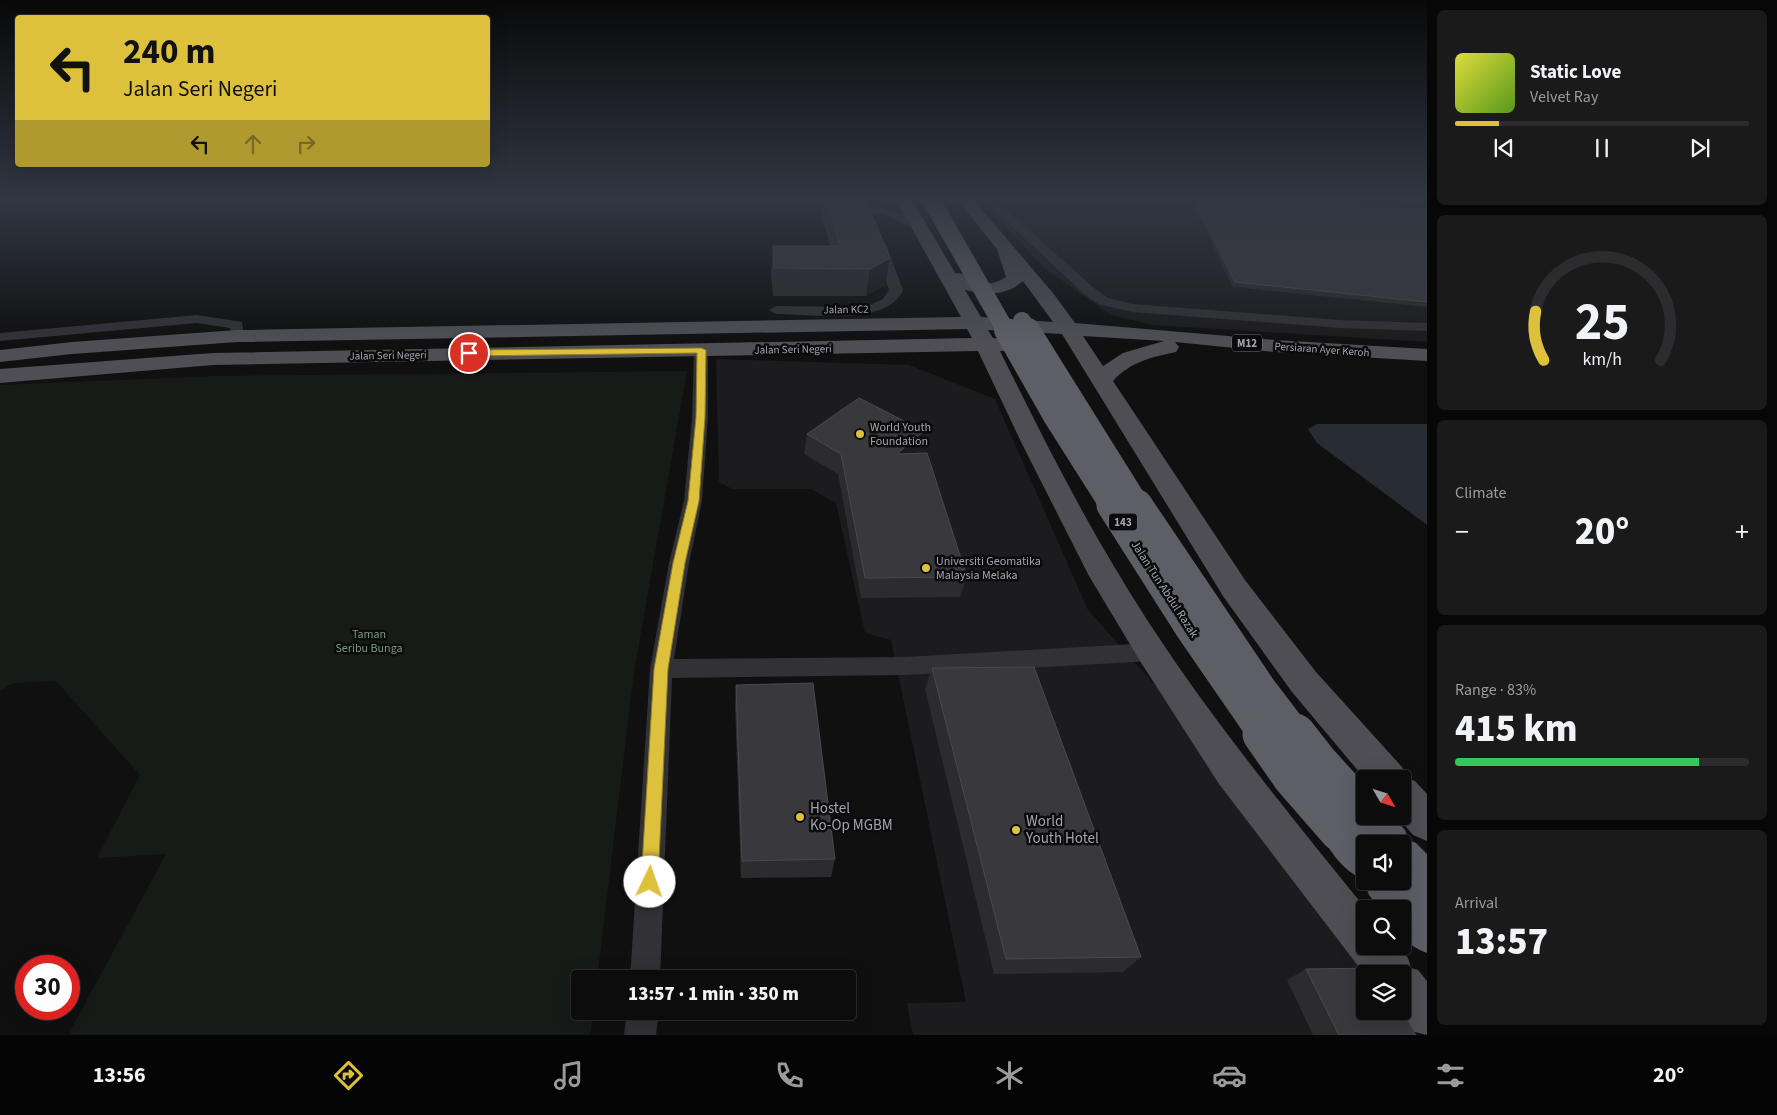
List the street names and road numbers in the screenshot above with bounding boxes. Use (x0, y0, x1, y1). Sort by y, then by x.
street label: Jalan KC2 (823, 302, 869, 317)
road number: M12 (1232, 334, 1262, 352)
street label: Persiaran Ayer Keroh (1274, 339, 1370, 360)
street label: Jalan Seri Negeri (754, 341, 832, 358)
street label: Jalan Seri Negeri (349, 347, 427, 364)
road number: 143 (1109, 514, 1137, 530)
street label: Jalan Tun Abdul Razak (1127, 537, 1202, 641)

